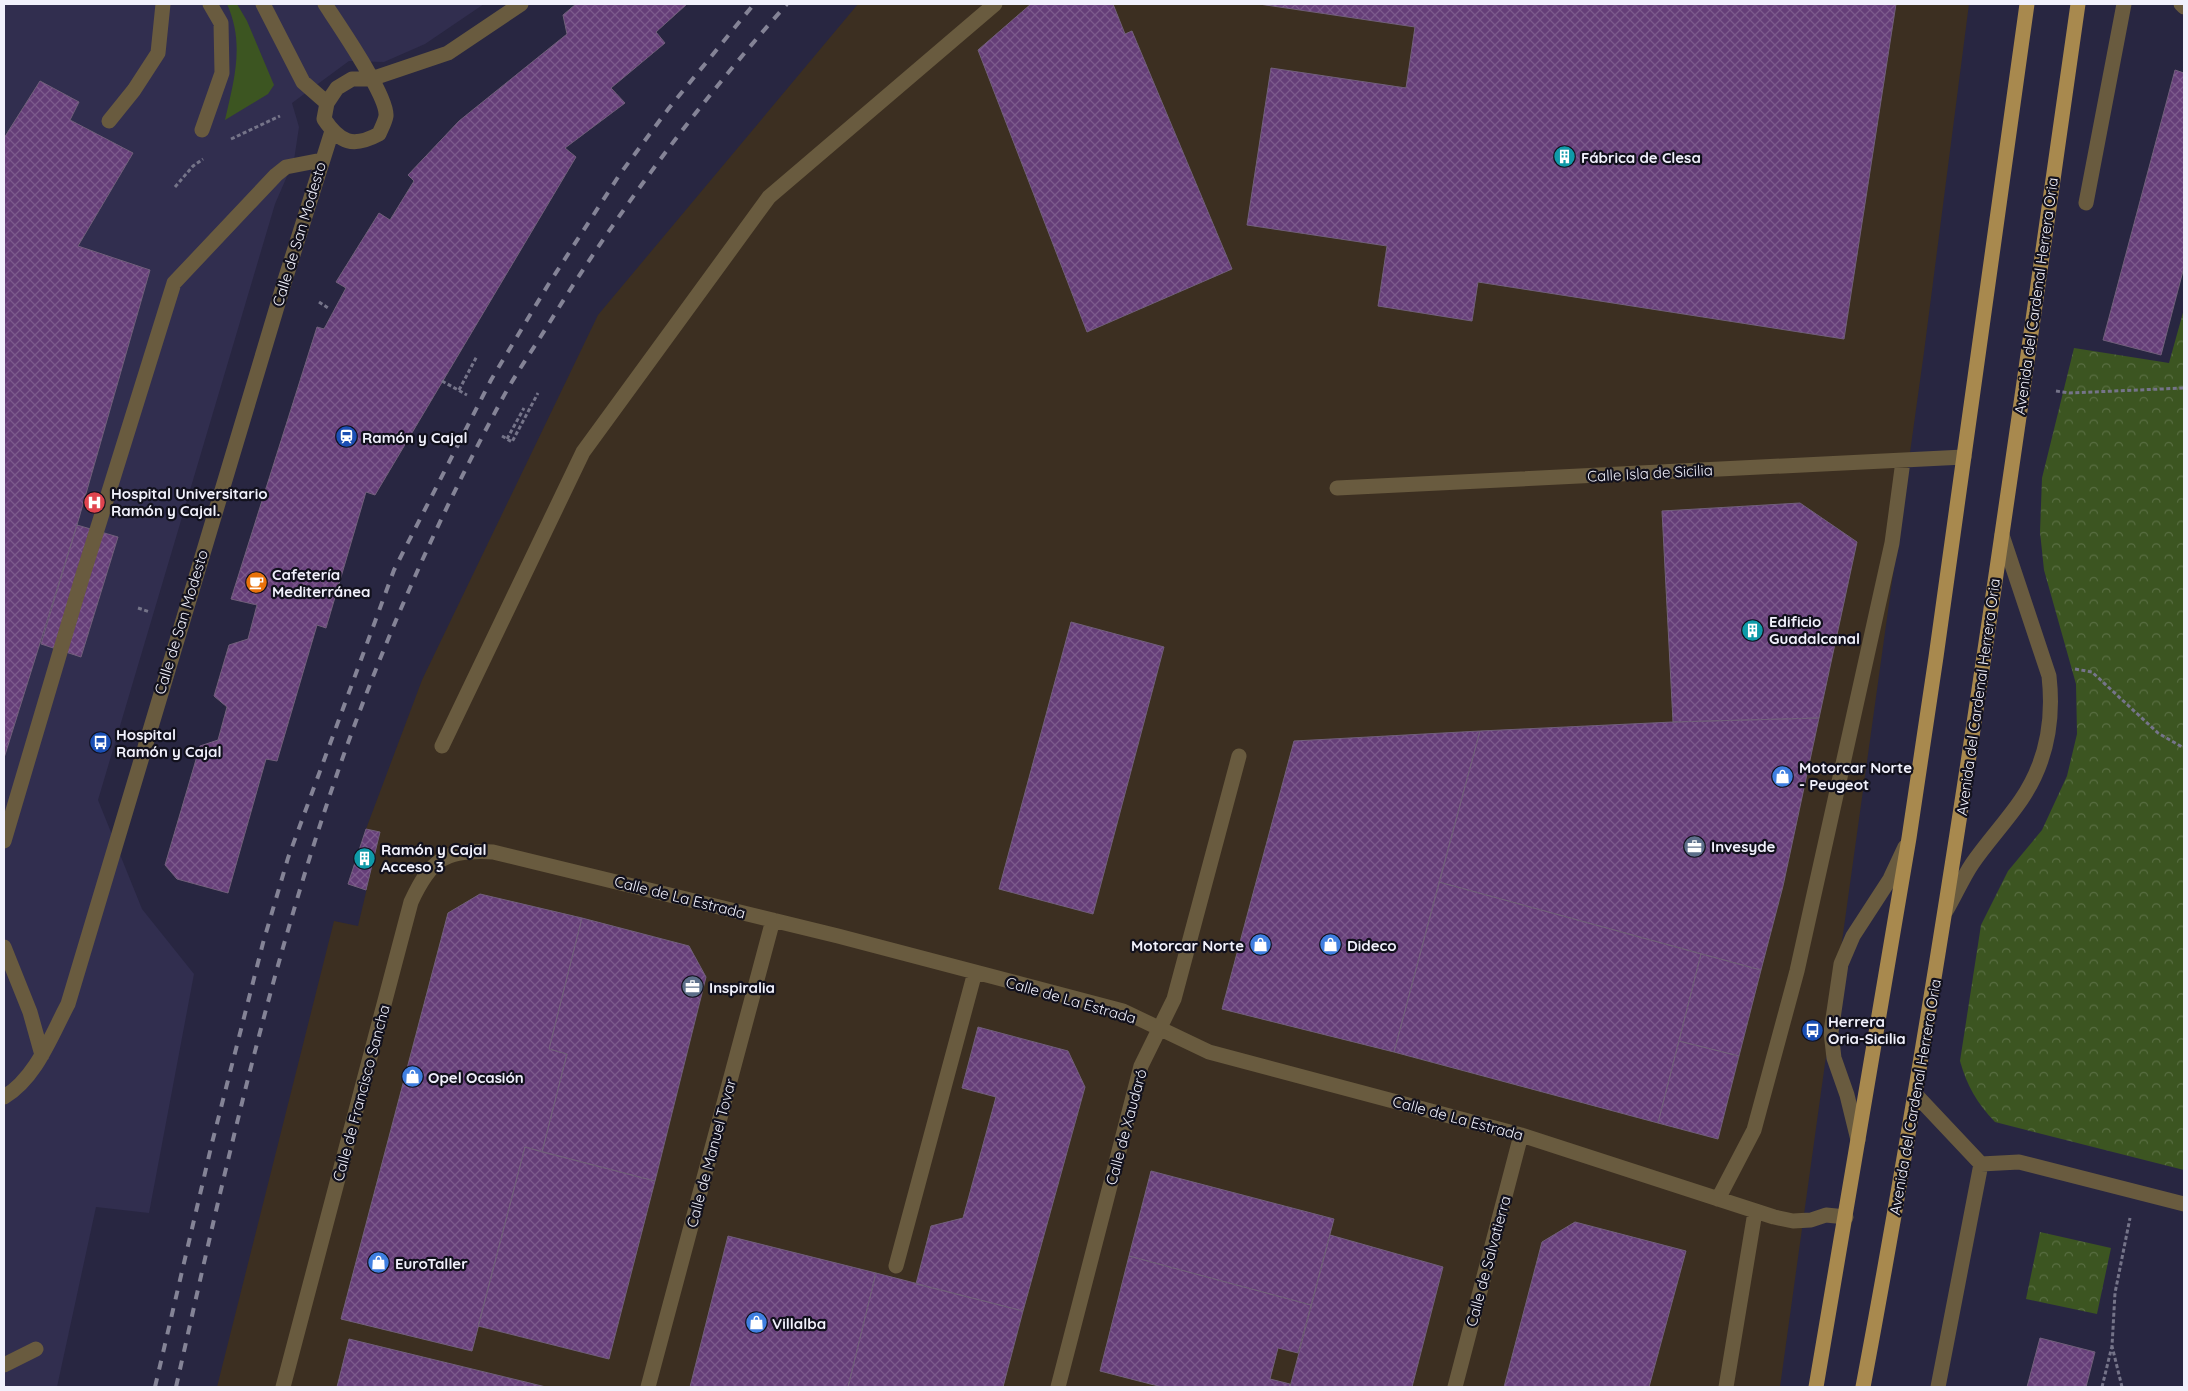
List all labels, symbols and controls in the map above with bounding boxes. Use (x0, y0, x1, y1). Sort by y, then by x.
building icon: Fábrica de Clesa (1553, 145, 1577, 169)
place label: Fábrica de Clesa (1581, 148, 1701, 167)
street label: Calle de San Modesto (268, 159, 330, 309)
street label: Avenida del Cardenal Herrera Oria (2010, 176, 2062, 416)
station icon: Ramón y Cajal (334, 425, 358, 449)
place label: Ramón y Cajal (362, 428, 468, 447)
street label: Calle Isla de Sicilia (1587, 460, 1713, 486)
place label: Hospital Universitario Ramón y Cajal. (111, 484, 268, 520)
hospital icon: Hospital Universitario Ramón y Cajal. (83, 490, 107, 514)
street label: Calle de San Modesto (150, 547, 212, 697)
place label: Cafetería Mediterránea (272, 565, 371, 601)
cafe icon: Cafetería Mediterránea (244, 571, 268, 595)
street label: Avenida del Cardenal Herrera Oria (1952, 577, 2004, 817)
place label: Edificio Guadalcanal (1769, 612, 1860, 648)
building icon: Edificio Guadalcanal (1741, 618, 1765, 642)
place label: Hospital Ramón y Cajal (116, 725, 222, 761)
bus stop icon: Hospital Ramón y Cajal (88, 731, 112, 755)
place label: Motorcar Norte - Peugeot (1799, 758, 1912, 794)
shop icon: Motorcar Norte - Peugeot (1771, 764, 1795, 788)
office icon: Invesyde (1683, 834, 1707, 858)
place label: Invesyde (1711, 837, 1776, 856)
place label: Ramón y Cajal Acceso 3 (381, 840, 487, 876)
building icon: Ramón y Cajal Acceso 3 (353, 846, 377, 870)
street label: Calle de La Estrada (612, 872, 748, 922)
shop icon: Motorcar Norte (1248, 933, 1272, 957)
shop icon: Dideco (1319, 933, 1343, 957)
place label: Motorcar Norte (1131, 936, 1244, 955)
place label: Dideco (1347, 936, 1397, 955)
street label: Calle de La Estrada (1004, 972, 1138, 1028)
office icon: Inspiralia (681, 975, 705, 999)
street label: Avenida del Cardenal Herrera Oria (1885, 977, 1945, 1217)
place label: Inspiralia (709, 978, 775, 997)
street label: Calle de Francisco Sancha (328, 1003, 394, 1183)
place label: Herrera Oria-Sicilia (1828, 1012, 1906, 1048)
bus stop icon: Herrera Oria-Sicilia (1800, 1018, 1824, 1042)
shop icon: Opel Ocasión (400, 1065, 424, 1089)
street label: Calle de Xaudaró (1101, 1067, 1151, 1187)
place label: Opel Ocasión (428, 1068, 524, 1087)
street label: Calle de Manuel Tovar (682, 1076, 740, 1230)
street label: Calle de La Estrada (1391, 1091, 1525, 1145)
street label: Calle de Salvatierra (1461, 1193, 1515, 1329)
shop icon: EuroTaller (367, 1251, 391, 1275)
place label: EuroTaller (395, 1254, 468, 1273)
shop icon: Villalba (744, 1311, 768, 1335)
place label: Villalba (772, 1314, 826, 1333)

